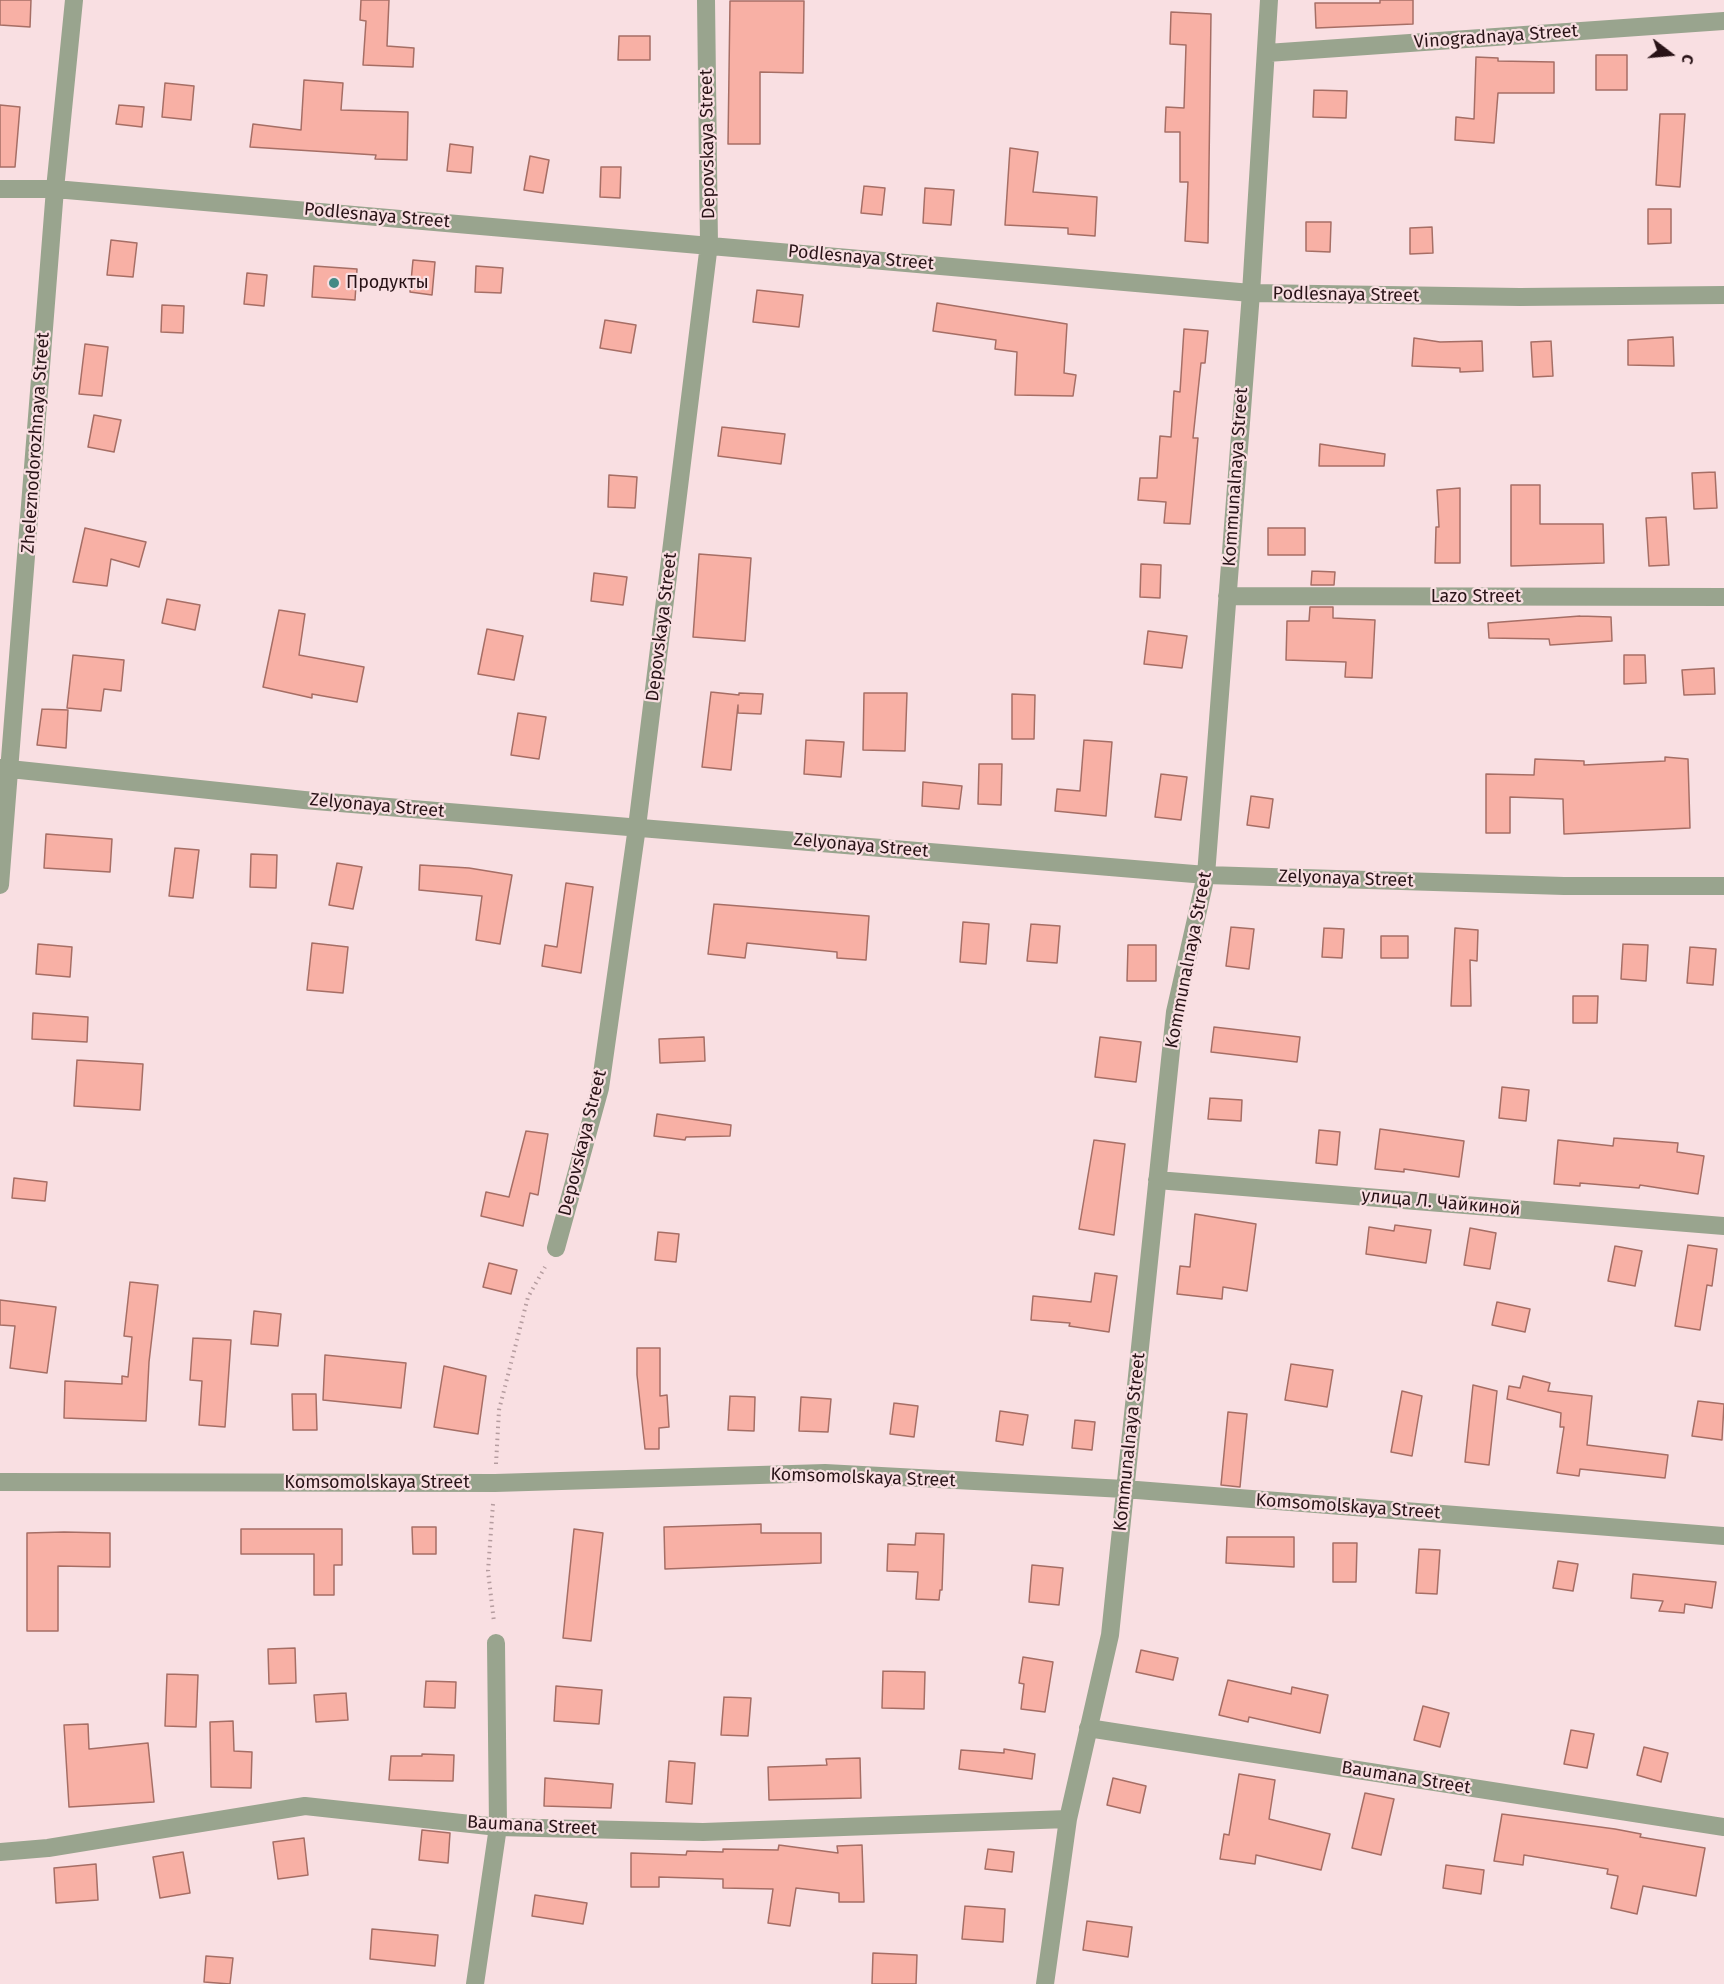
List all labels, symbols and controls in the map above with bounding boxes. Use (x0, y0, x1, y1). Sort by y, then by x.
street label: Vinogradnaya Street (1413, 20, 1579, 54)
north arrow (1640, 24, 1700, 84)
text: С (1677, 52, 1698, 66)
street label: Depovskaya Street (696, 69, 720, 219)
street label: Podlesnaya Street (303, 199, 451, 233)
street label: Podlesnaya Street (787, 241, 935, 275)
place label: Продукты (346, 272, 429, 294)
marker: Продукты (327, 276, 341, 290)
street label: Podlesnaya Street (1273, 283, 1419, 307)
street label: Zheleznodorozhnaya Street (17, 331, 55, 555)
street label: Kommunalnaya Street (1219, 387, 1253, 567)
street label: Depovskaya Street (642, 551, 682, 703)
street label: Lazo Street (1431, 586, 1521, 608)
street label: Zelyonaya Street (309, 789, 445, 823)
street label: Zelyonaya Street (793, 829, 929, 863)
street label: Zelyonaya Street (1278, 866, 1414, 892)
street label: Kommunalnaya Street (1161, 870, 1217, 1050)
street label: Depovskaya Street (554, 1068, 612, 1218)
street label: улица Л. Чайкиной (1361, 1185, 1521, 1221)
street label: Kommunalnaya Street (1110, 1352, 1150, 1532)
street label: Komsomolskaya Street (770, 1464, 956, 1492)
street label: Komsomolskaya Street (284, 1472, 470, 1494)
street label: Komsomolskaya Street (1255, 1490, 1441, 1524)
street label: Baumana Street (1340, 1757, 1472, 1799)
street label: Baumana Street (466, 1812, 598, 1840)

